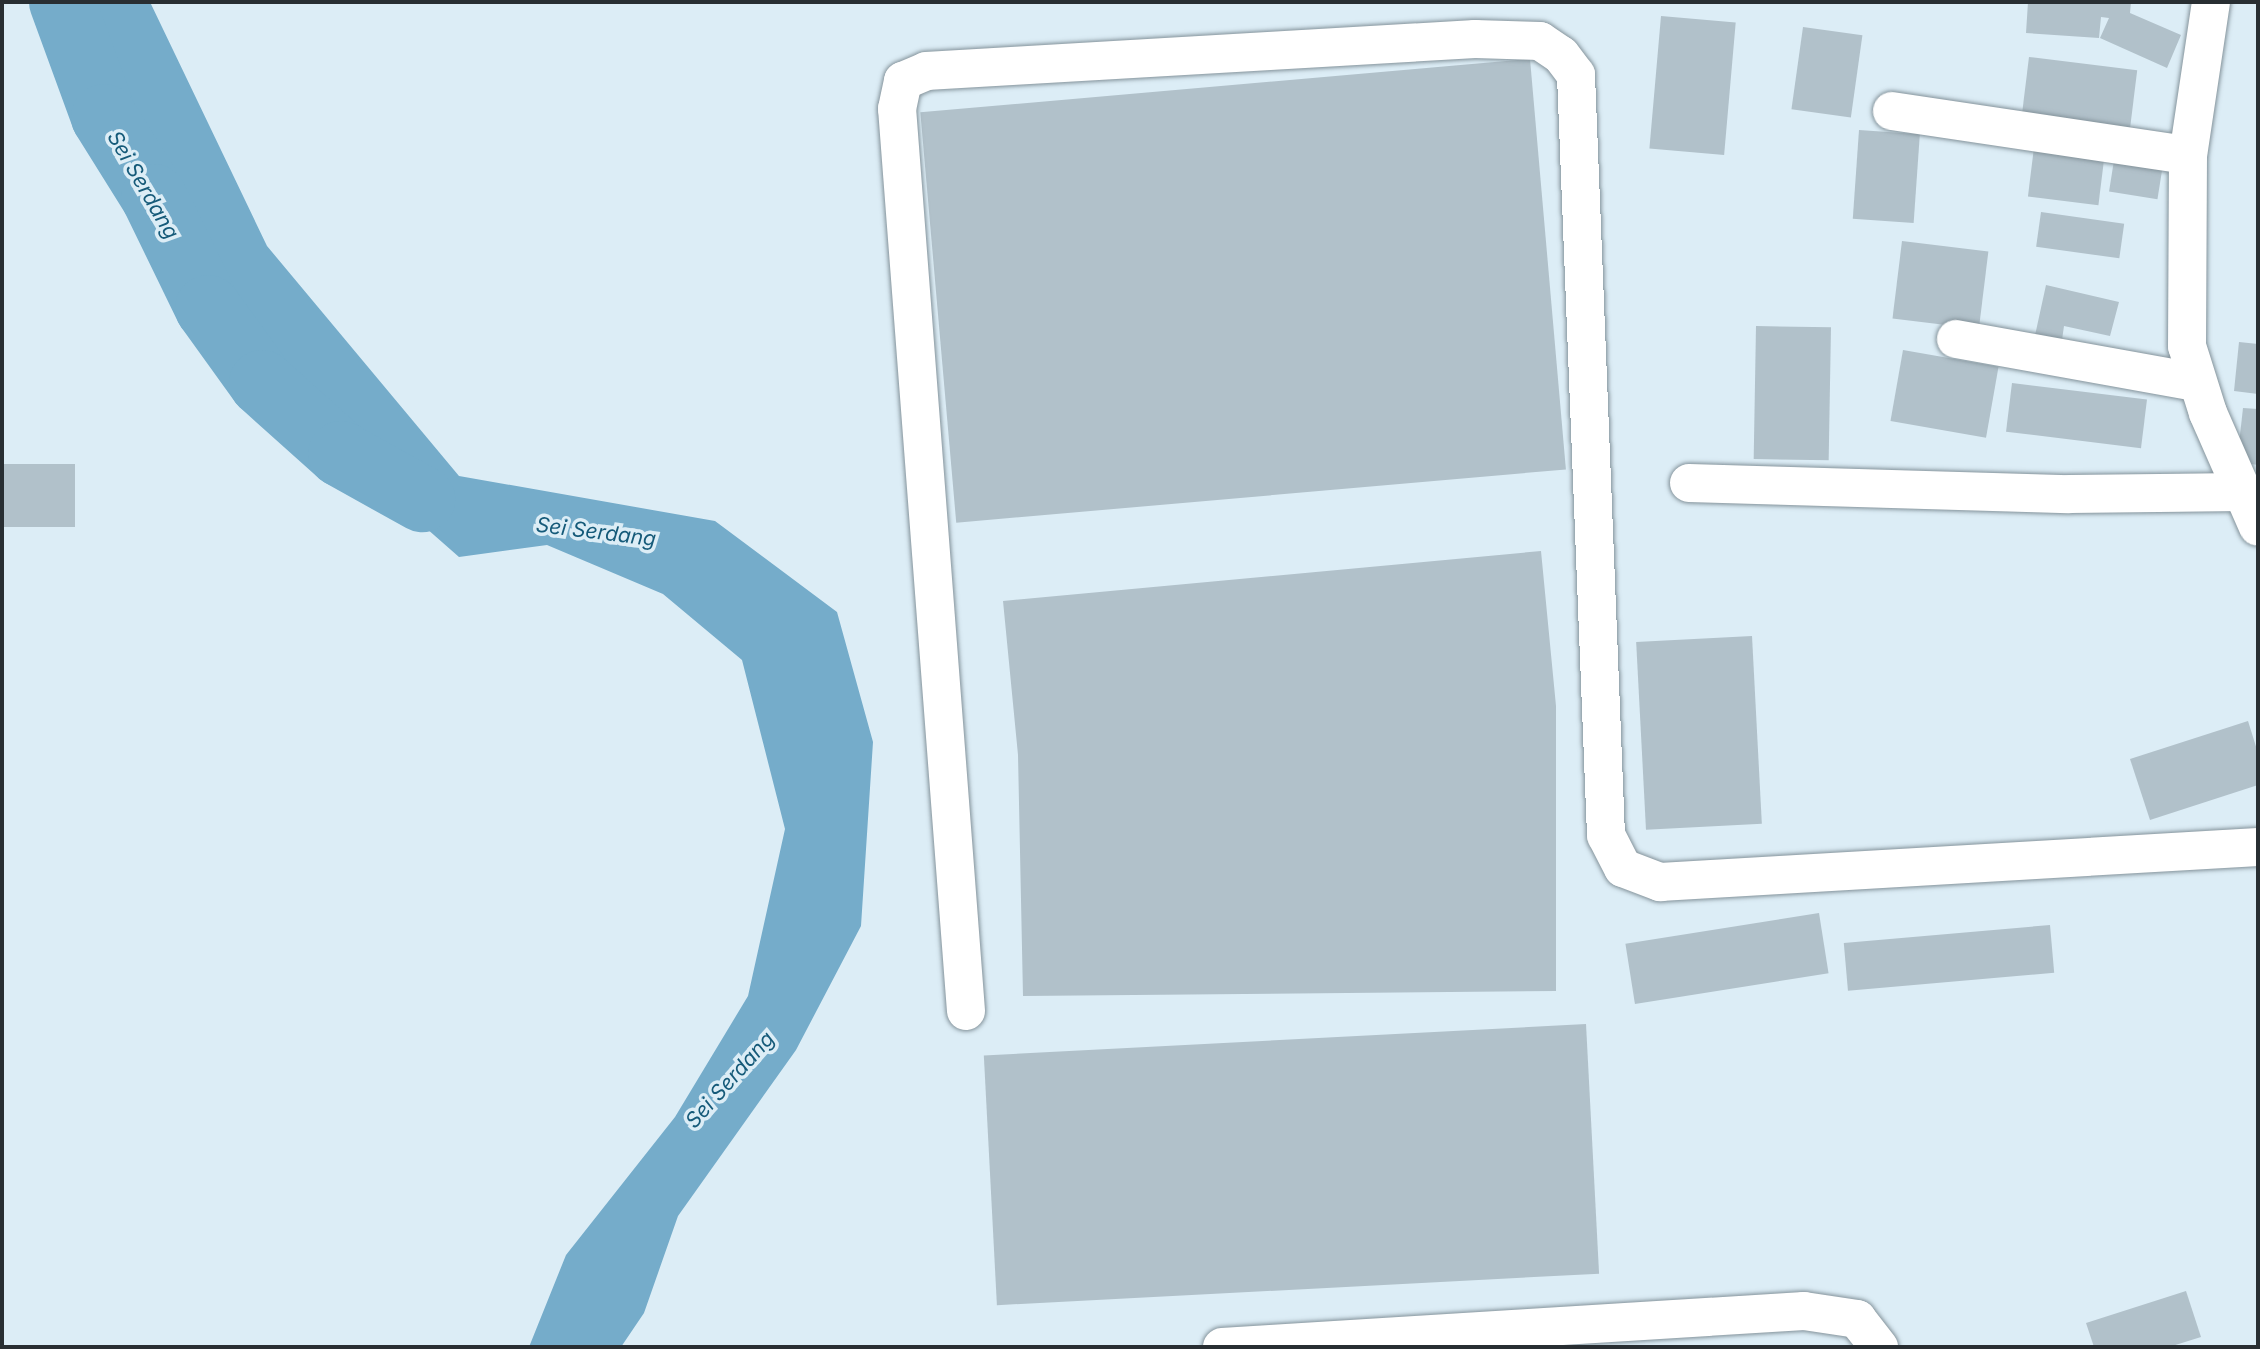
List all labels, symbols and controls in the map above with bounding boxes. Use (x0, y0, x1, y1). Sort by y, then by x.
water label: Sei Serdang (102, 126, 184, 244)
water label: Sei Serdang (535, 512, 657, 552)
water label: Sei Serdang (680, 1027, 780, 1133)

